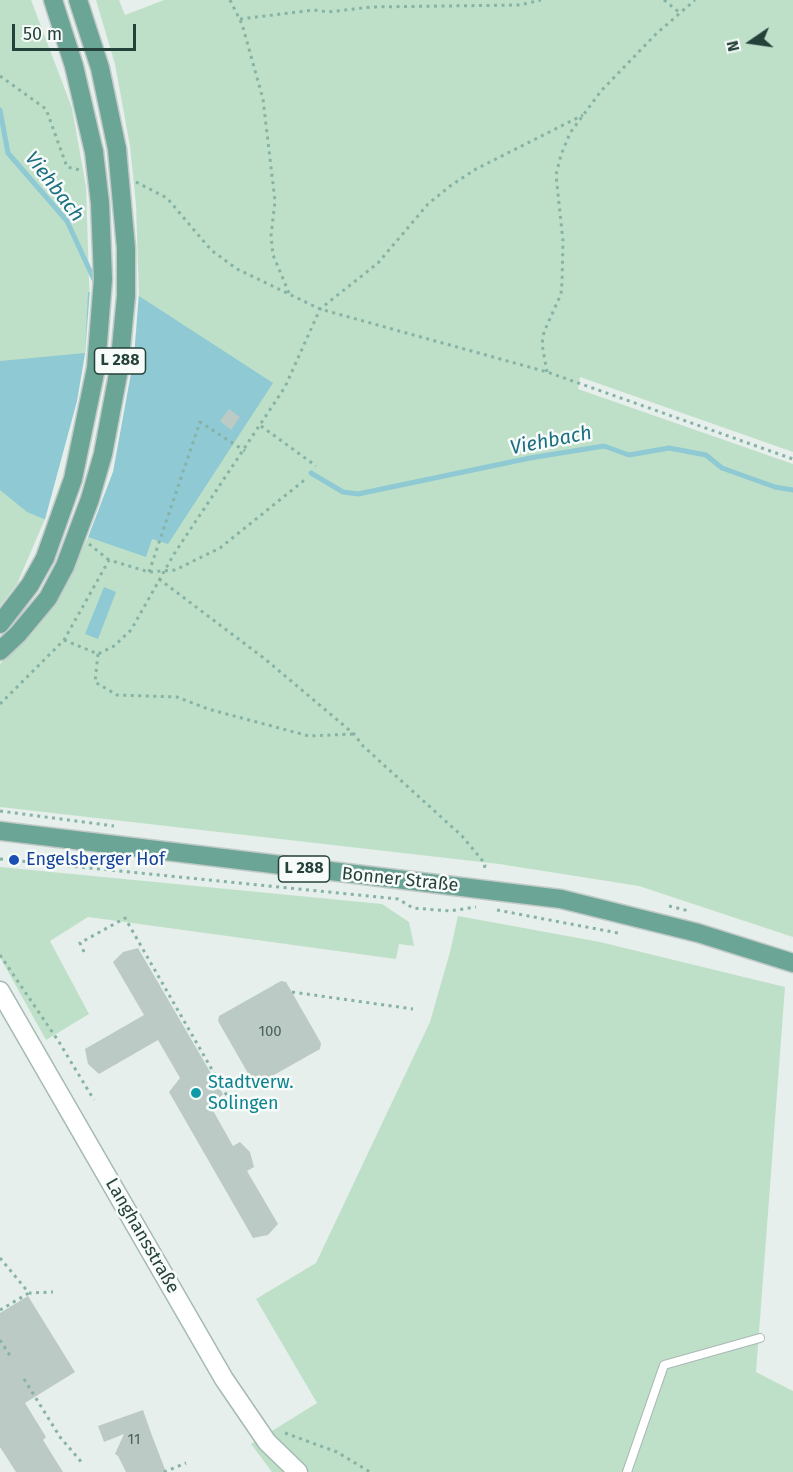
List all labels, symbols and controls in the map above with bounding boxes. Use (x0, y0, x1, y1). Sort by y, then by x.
scale bar (15, 12, 140, 50)
north arrow (721, 12, 781, 72)
text: 50 m (23, 23, 62, 45)
text: N (723, 39, 743, 53)
water label: Viehbach (19, 147, 89, 227)
road number: L 288 (94, 348, 146, 374)
water label: Viehbach (508, 421, 594, 461)
place label: Engelsberger Hof (26, 849, 165, 871)
marker: Engelsberger Hof (7, 853, 21, 867)
road number: L 288 (278, 856, 330, 882)
street label: Bonner Straße (341, 863, 459, 897)
house number: 100 (258, 1023, 282, 1041)
place label: Stadtverw. Solingen (208, 1072, 294, 1114)
marker: Stadtverw. Solingen (189, 1086, 203, 1100)
street label: Langhansstraße (100, 1175, 184, 1297)
house number: 11 (128, 1431, 140, 1449)

